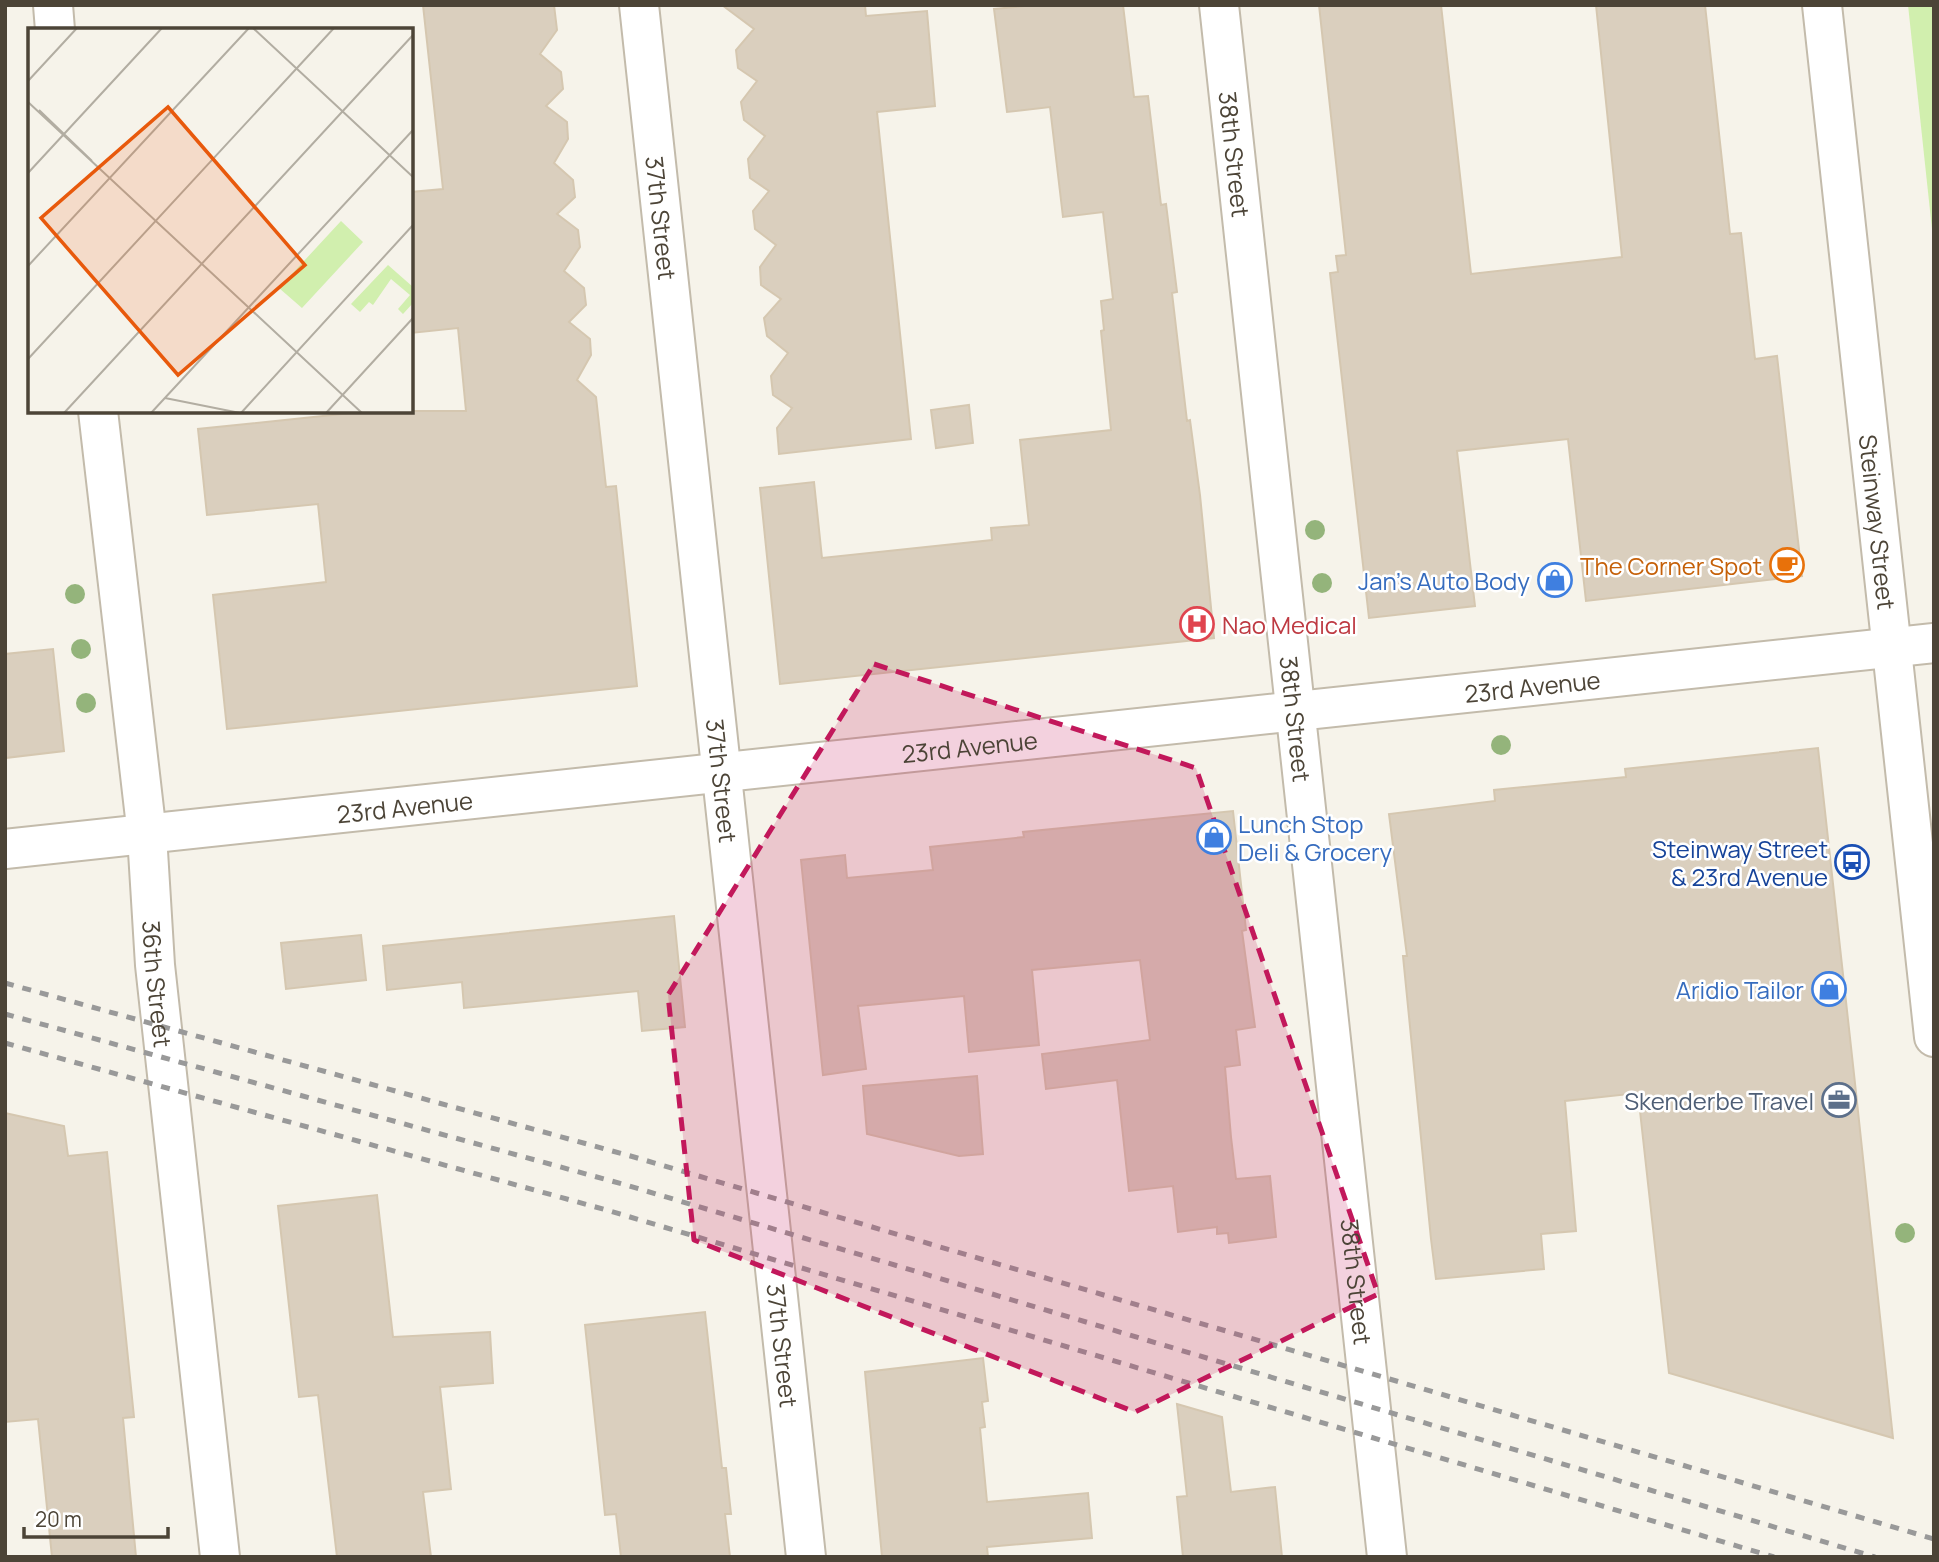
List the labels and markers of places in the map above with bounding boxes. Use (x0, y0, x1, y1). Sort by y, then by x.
cafe icon: The Corner Spot (1768, 546, 1806, 584)
place label: The Corner Spot (1580, 549, 1762, 582)
shop icon: Jan's Auto Body (1536, 561, 1574, 599)
place label: Jan's Auto Body (1358, 564, 1530, 597)
hospital icon: Nao Medical (1178, 605, 1216, 643)
place label: Nao Medical (1222, 608, 1357, 641)
place label: Lunch Stop Deli & Grocery (1238, 807, 1393, 868)
shop icon: Lunch Stop Deli & Grocery (1195, 818, 1233, 856)
place label: Steinway Street & 23rd Avenue (1652, 832, 1828, 893)
bus stop icon: Steinway Street & 23rd Avenue (1833, 843, 1871, 881)
shop icon: Aridio Tailor (1810, 970, 1848, 1008)
place label: Aridio Tailor (1676, 973, 1804, 1006)
office icon: Skenderbe Travel (1820, 1081, 1858, 1119)
place label: Skenderbe Travel (1624, 1084, 1814, 1117)

